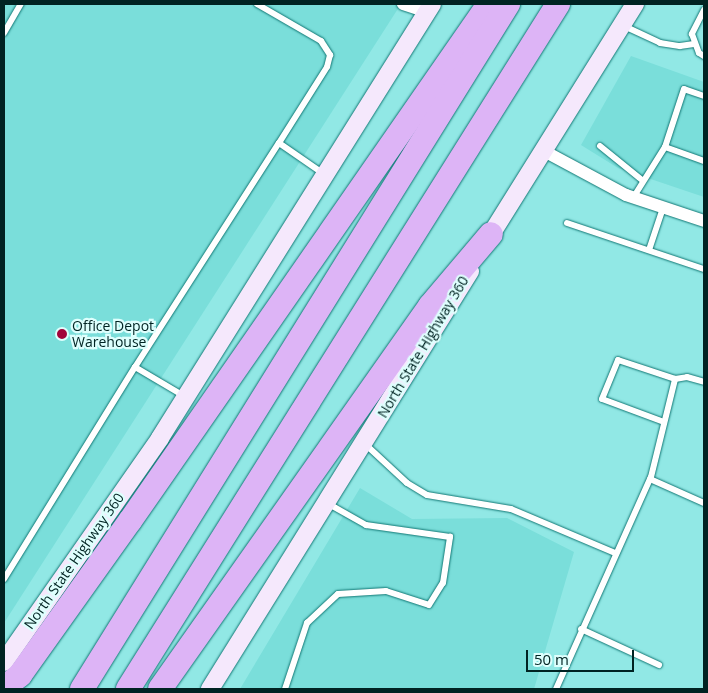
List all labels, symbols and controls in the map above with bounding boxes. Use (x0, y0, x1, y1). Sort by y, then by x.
street label: North State Highway 360 (374, 273, 472, 421)
place label: Office Depot Warehouse (72, 318, 154, 351)
marker: Office Depot Warehouse (56, 328, 68, 340)
street label: North State Highway 360 (21, 490, 127, 632)
scale bar (528, 640, 636, 672)
text: 50 m (534, 649, 569, 669)

